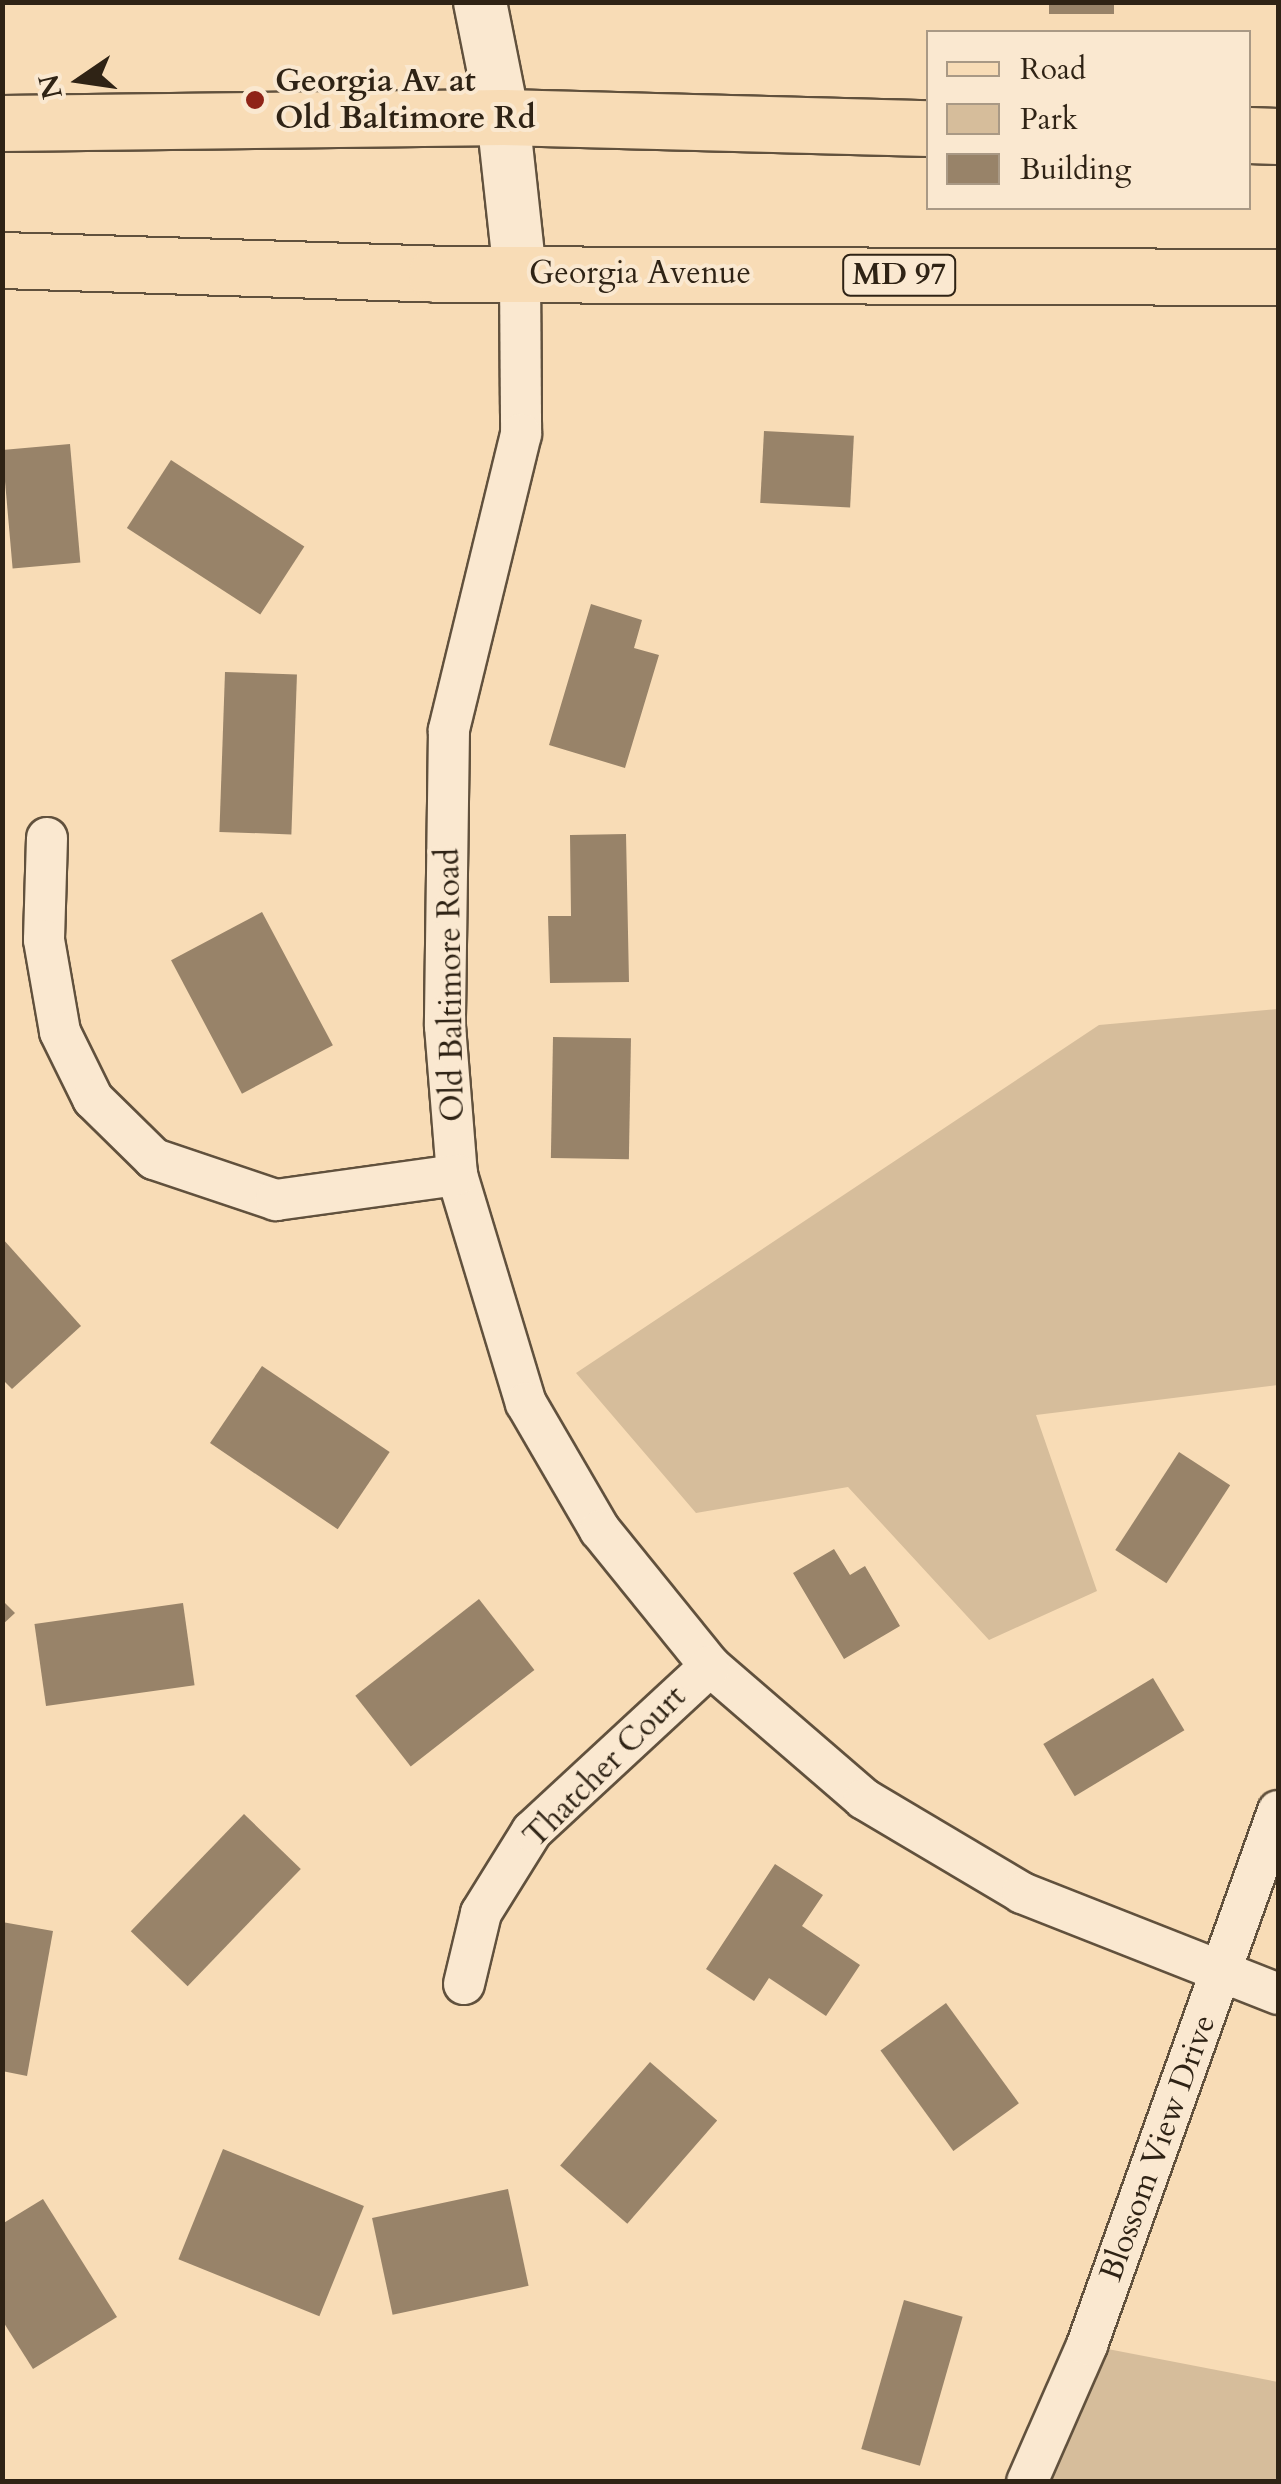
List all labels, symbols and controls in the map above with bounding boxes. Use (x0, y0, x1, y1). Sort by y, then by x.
north arrow (30, 30, 130, 130)
legend (926, 30, 1251, 210)
text: Road (1020, 49, 1086, 90)
place label: Georgia Av at Old Baltimore Rd (275, 63, 536, 138)
text: N (30, 71, 72, 103)
marker: Georgia Av at Old Baltimore Rd (244, 89, 266, 111)
text: Park (1020, 99, 1078, 140)
text: Building (1020, 149, 1131, 190)
road number: MD 97 (842, 250, 956, 300)
street label: Georgia Avenue (529, 254, 751, 292)
street label: Old Baltimore Road (429, 848, 473, 1122)
street label: Thatcher Court (516, 1678, 694, 1856)
street label: Blossom View Drive (1092, 2010, 1224, 2286)

